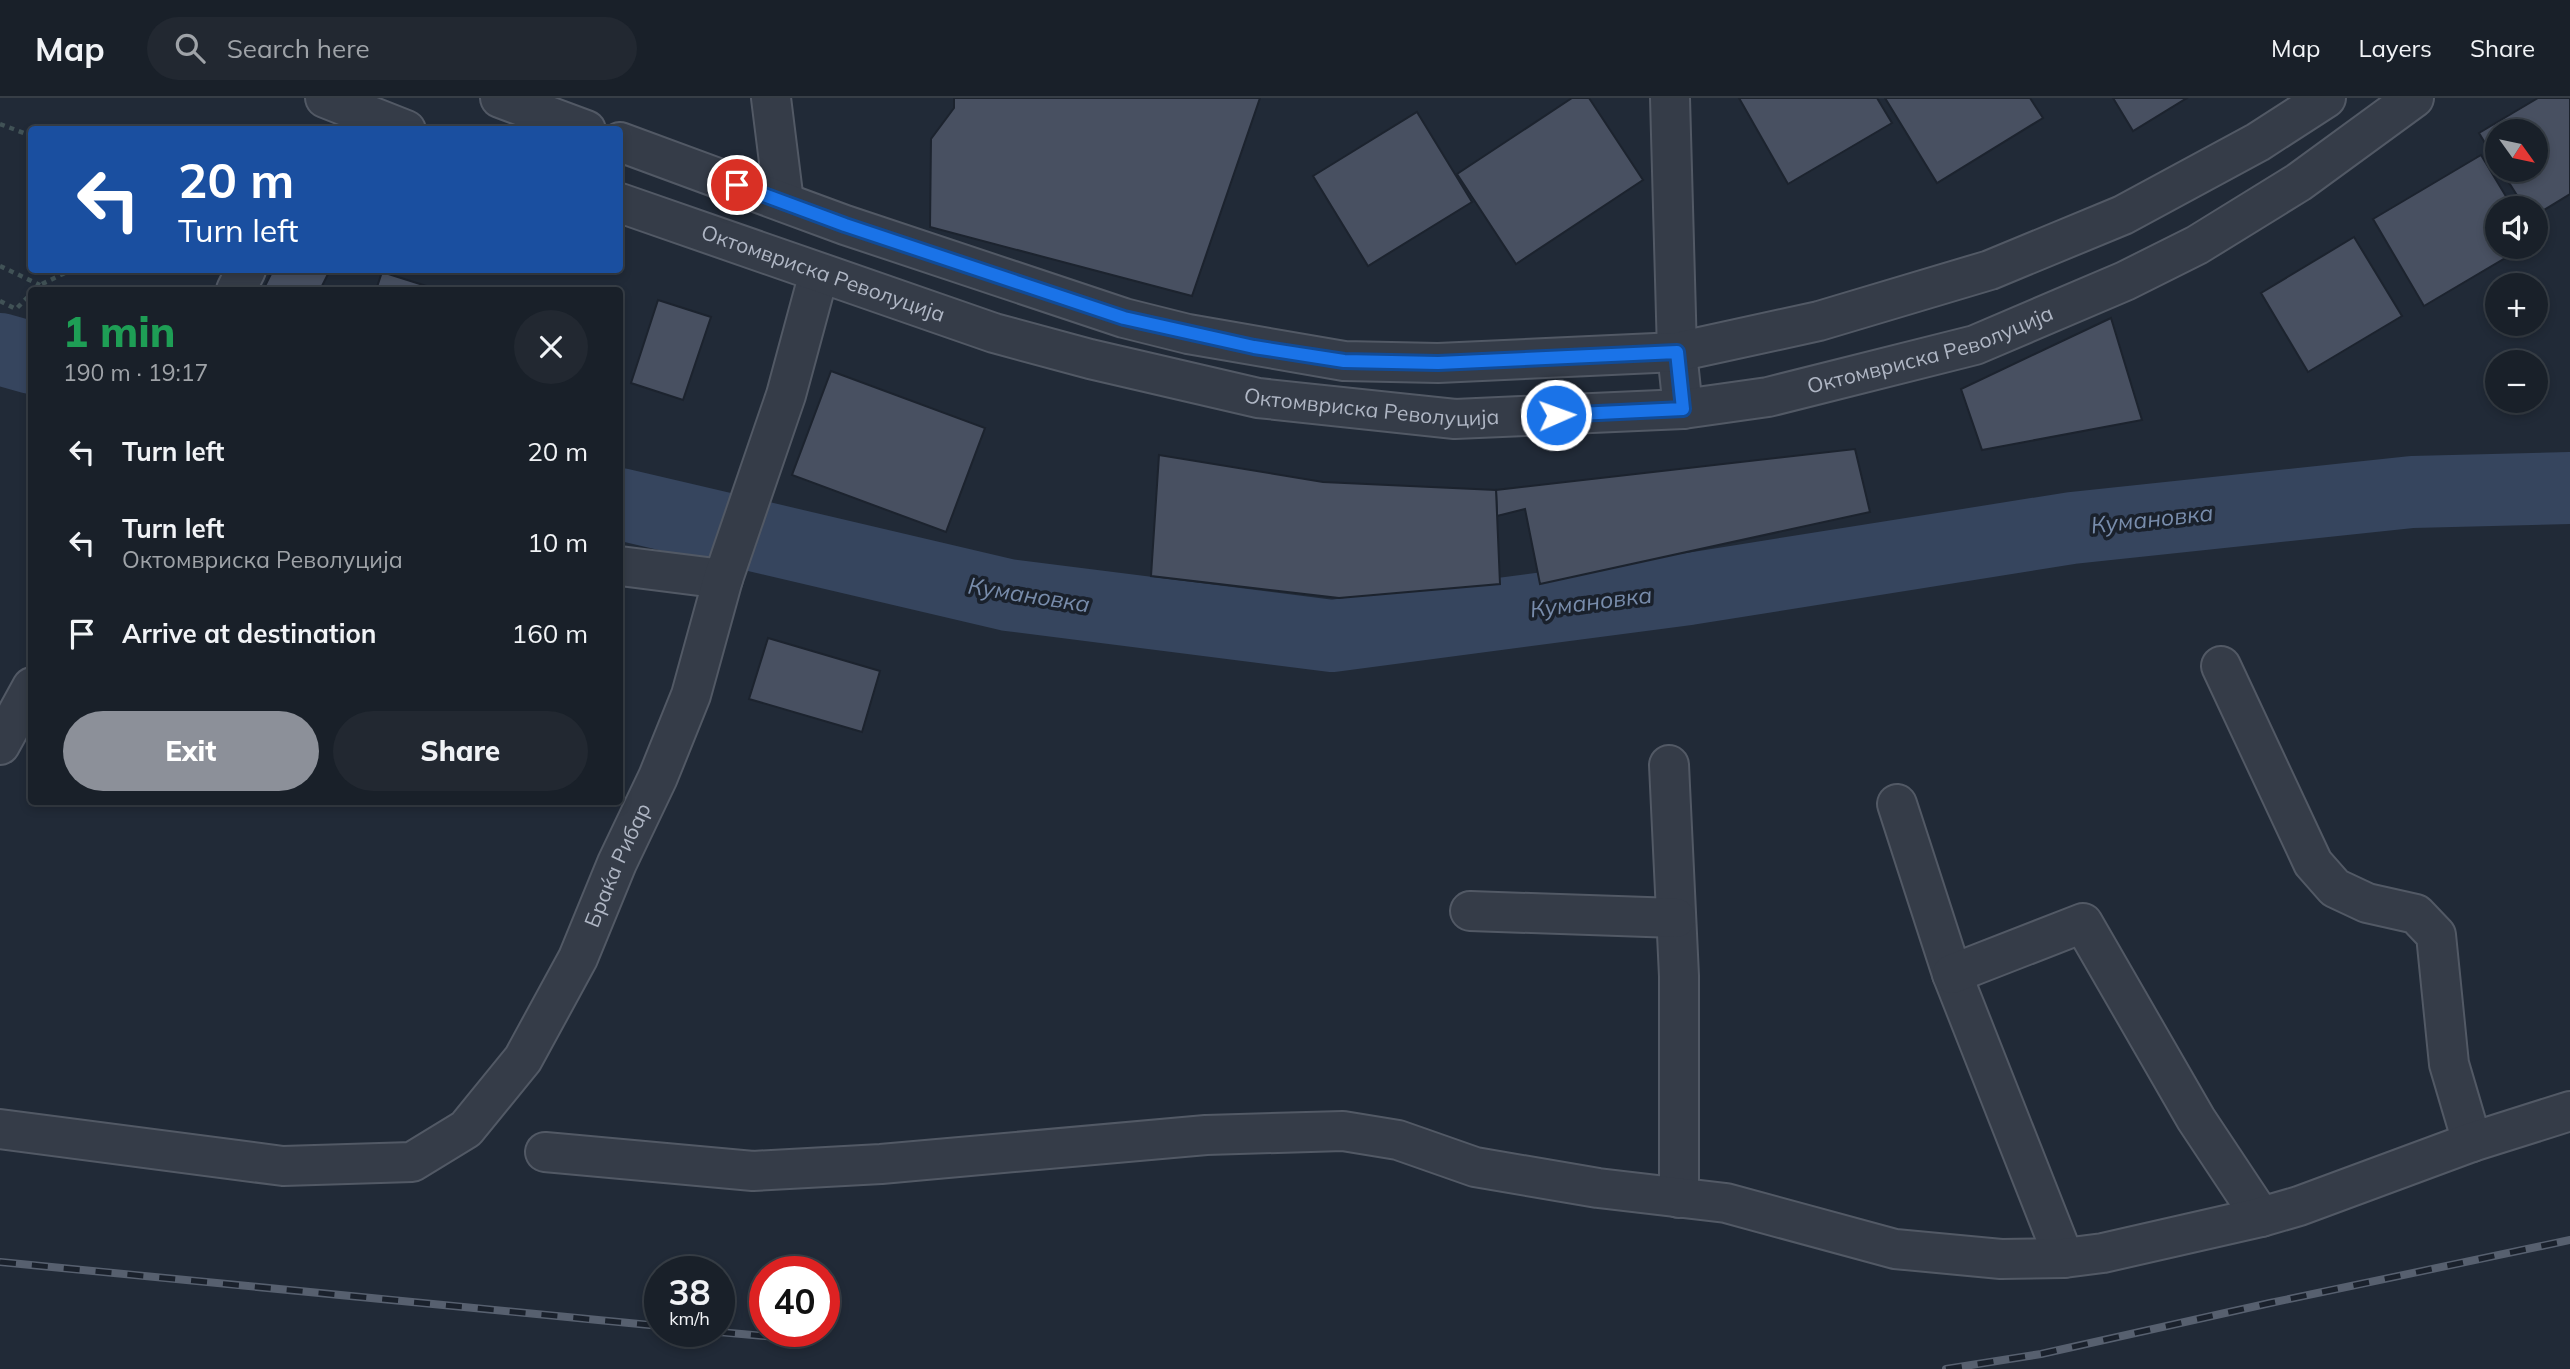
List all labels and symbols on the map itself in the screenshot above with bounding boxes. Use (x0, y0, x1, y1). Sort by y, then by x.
north arrow (2485, 119, 2548, 182)
pin (707, 155, 767, 215)
street label: Октомвриска Револуција (698, 218, 949, 327)
street label: Октомвриска Револуција (1804, 299, 2057, 399)
position arrow (1519, 378, 1593, 452)
street label: Октомвриска Револуција (1242, 381, 1500, 431)
water label: Кумановка (2089, 498, 2215, 539)
water label: Кумановка (966, 571, 1092, 618)
water label: Кумановка (1528, 580, 1654, 623)
street label: Браќа Рибар (578, 798, 656, 931)
speed limit sign: 40 (749, 1256, 840, 1347)

